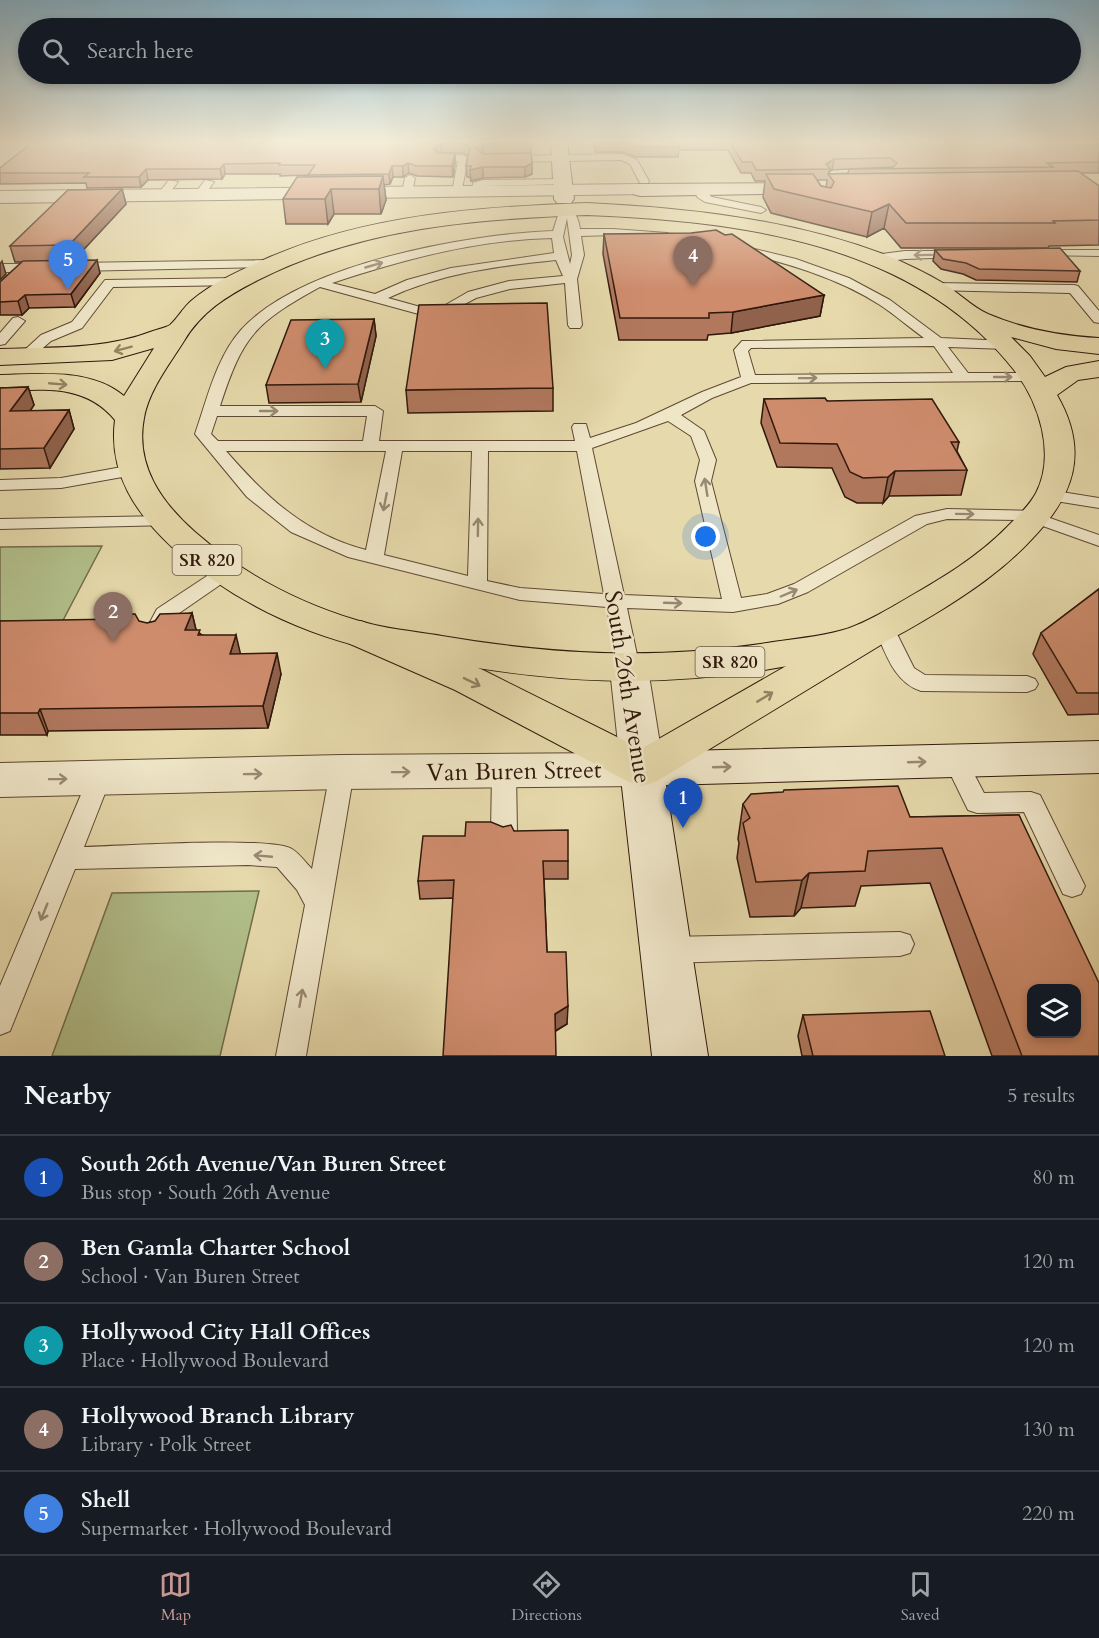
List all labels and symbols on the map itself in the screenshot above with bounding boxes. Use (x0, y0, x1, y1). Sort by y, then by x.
pin: 4 (674, 236, 712, 286)
pin: 5 (48, 240, 88, 290)
one-way arrow (913, 249, 933, 260)
one-way arrow (364, 259, 383, 270)
pin: 3 (306, 320, 344, 369)
one-way arrow (113, 344, 132, 356)
one-way arrow (992, 371, 1012, 383)
one-way arrow (797, 372, 817, 384)
one-way arrow (48, 379, 68, 390)
one-way arrow (259, 405, 279, 417)
one-way arrow (700, 478, 711, 498)
one-way arrow (379, 492, 390, 512)
one-way arrow (954, 508, 974, 520)
one-way arrow (473, 517, 484, 537)
your location (691, 522, 720, 551)
road number: SR 820 (172, 545, 242, 575)
one-way arrow (780, 587, 798, 598)
street label: South 26th Avenue (596, 588, 659, 786)
pin: 2 (94, 592, 132, 642)
one-way arrow (663, 598, 683, 609)
road number: SR 820 (696, 647, 764, 677)
one-way arrow (463, 676, 481, 688)
one-way arrow (756, 690, 773, 702)
street label: Van Buren Street (426, 753, 602, 790)
one-way arrow (906, 756, 926, 768)
one-way arrow (711, 761, 731, 773)
one-way arrow (390, 766, 410, 778)
one-way arrow (243, 769, 263, 780)
one-way arrow (48, 773, 68, 785)
pin: 1 (664, 778, 702, 828)
one-way arrow (254, 850, 274, 861)
one-way arrow (38, 902, 49, 921)
one-way arrow (296, 989, 307, 1009)

